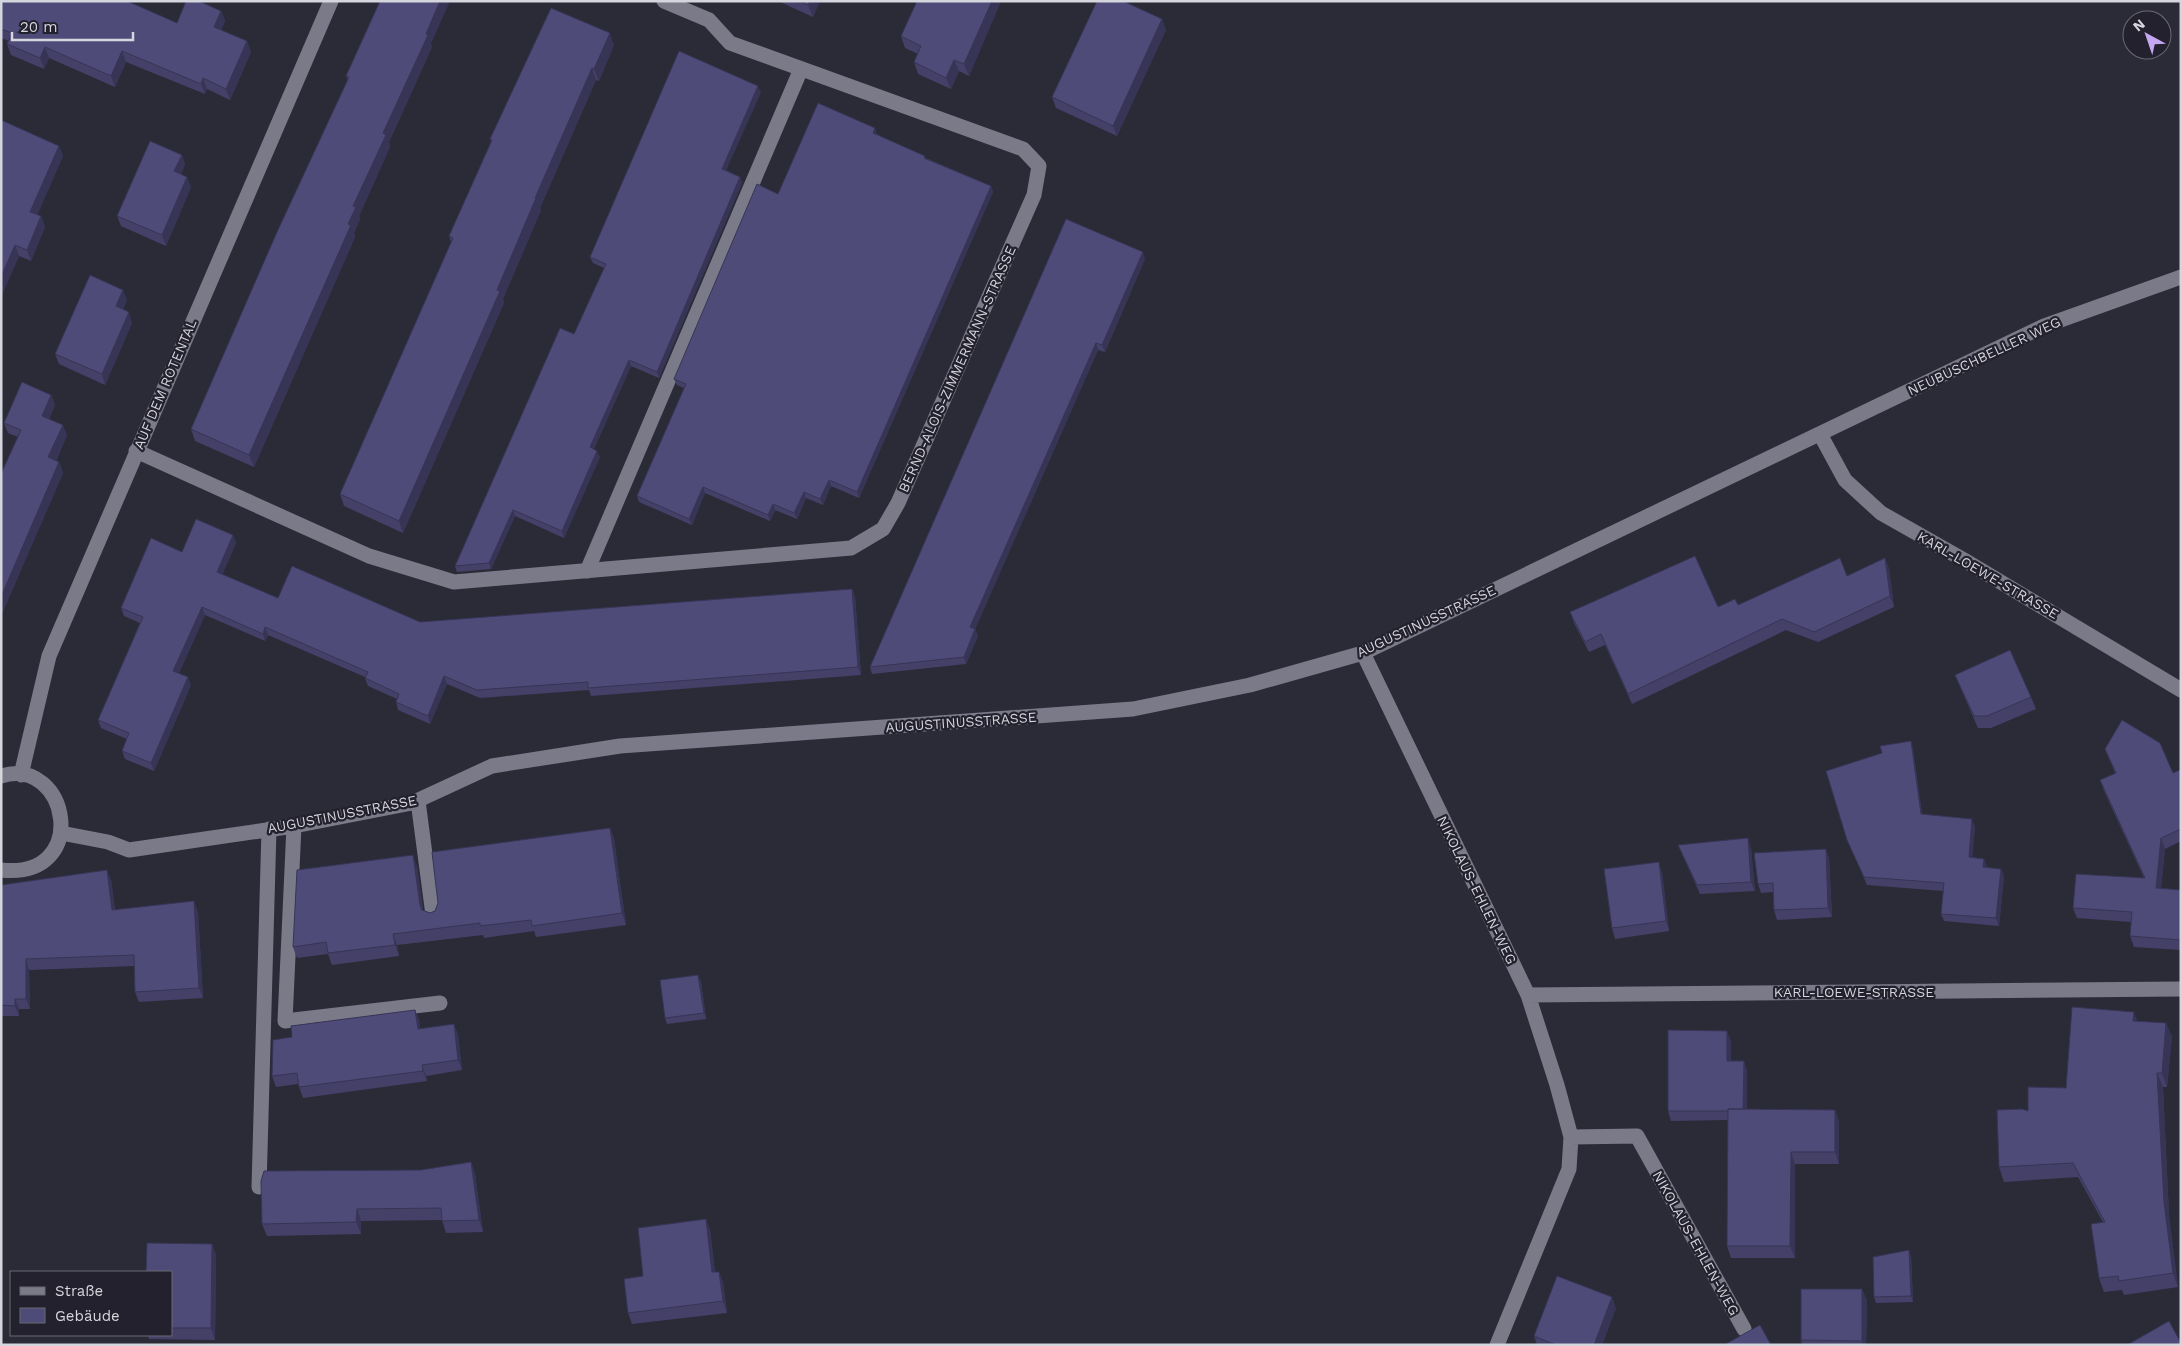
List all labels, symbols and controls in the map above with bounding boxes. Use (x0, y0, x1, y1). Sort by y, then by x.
scale bar (12, 10, 134, 42)
north arrow (2122, 10, 2172, 60)
text: N (2130, 16, 2148, 35)
text: 20 m (20, 18, 58, 36)
street label: BERND-ALOIS-ZIMMERMANN-STRASSE (895, 243, 1019, 495)
street label: NEUBUSCHBELLER WEG (1905, 313, 2063, 399)
street label: AUF DEM ROTENTAL (130, 317, 200, 451)
street label: KARL-LOEWE-STRASSE (1915, 528, 2061, 622)
street label: AUGUSTINUSSTRASSE (1354, 582, 1498, 660)
street label: AUGUSTINUSSTRASSE (885, 709, 1037, 735)
street label: AUGUSTINUSSTRASSE (266, 792, 418, 836)
street label: NIKOLAUS-EHLEN-WEG (1434, 813, 1520, 967)
street label: KARL-LOEWE-STRASSE (1774, 984, 1934, 1000)
street label: NIKOLAUS-EHLEN-WEG (1650, 1168, 1742, 1318)
legend (10, 1271, 172, 1336)
text: Straße (55, 1282, 103, 1300)
text: Gebäude (55, 1307, 120, 1325)

